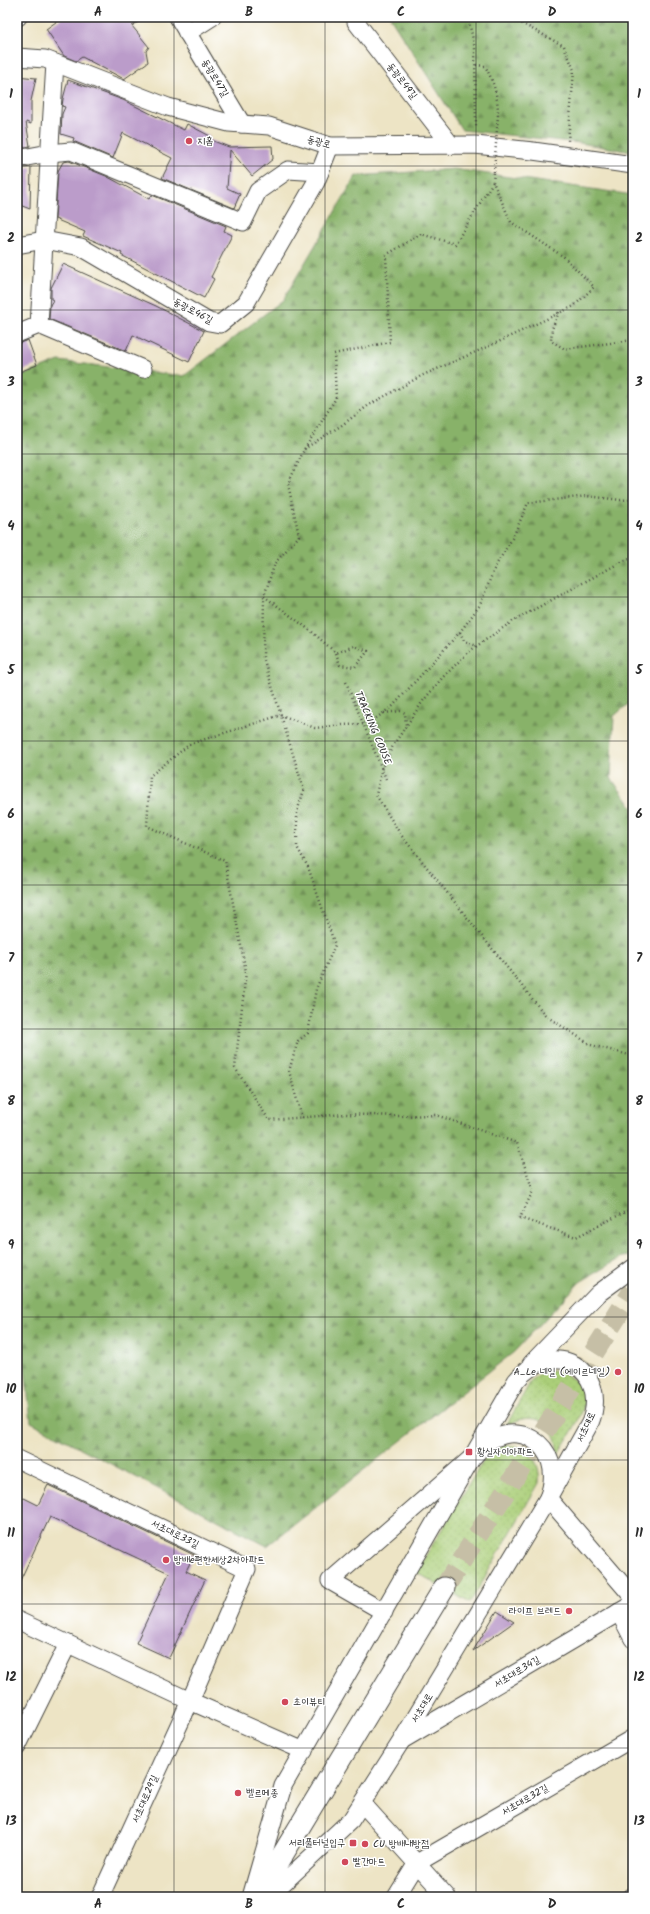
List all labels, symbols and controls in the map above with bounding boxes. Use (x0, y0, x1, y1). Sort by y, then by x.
text: A (94, 2, 102, 23)
text: B (245, 2, 253, 23)
text: C (397, 2, 405, 23)
text: D (548, 2, 557, 23)
street label: 동광로47길 (197, 56, 233, 100)
street label: 동광로49길 (383, 59, 421, 103)
text: 1 (9, 84, 13, 105)
text: 1 (637, 84, 641, 105)
street label: 동광로 (305, 131, 333, 153)
place label: 지홈 (197, 133, 213, 149)
marker: 지홈 (184, 136, 194, 146)
text: 2 (7, 228, 15, 249)
text: 2 (635, 228, 643, 249)
street label: 동광로46길 (170, 294, 216, 328)
text: 3 (6, 372, 15, 393)
text: 3 (634, 372, 643, 393)
text: 4 (7, 516, 15, 537)
text: 4 (635, 516, 643, 537)
text: 5 (7, 660, 16, 681)
text: 5 (635, 660, 644, 681)
street label: TRACKING COUSE (350, 689, 396, 768)
text: 6 (7, 804, 15, 825)
text: 6 (635, 804, 643, 825)
text: 7 (8, 948, 15, 969)
text: 7 (636, 948, 643, 969)
text: 8 (7, 1091, 15, 1112)
text: 8 (635, 1091, 643, 1112)
text: 9 (8, 1235, 15, 1256)
text: 9 (636, 1235, 643, 1256)
place label: A_Le 네일 (에이르네일) (514, 1364, 610, 1380)
marker: A_Le 네일 (에이르네일) (613, 1367, 623, 1377)
text: 10 (6, 1379, 17, 1400)
text: 10 (634, 1379, 645, 1400)
street label: 서초대로 (572, 1409, 600, 1445)
place label: 황실자이아파트 (477, 1444, 533, 1460)
marker: 황실자이아파트 (464, 1447, 474, 1457)
street label: 서초대로33길 (148, 1515, 202, 1553)
text: 11 (7, 1523, 15, 1544)
text: 11 (635, 1523, 643, 1544)
place label: 방배e편한세상2차아파트 (174, 1552, 265, 1568)
marker: 방배e편한세상2차아파트 (161, 1555, 171, 1565)
place label: 라이프 브레드 (509, 1603, 561, 1619)
marker: 라이프 브레드 (564, 1606, 574, 1616)
street label: 서초대로34길 (491, 1652, 543, 1692)
text: 12 (5, 1667, 17, 1688)
text: 12 (633, 1667, 645, 1688)
street label: 서초대로 (407, 1690, 437, 1726)
place label: 초이뷰티 (293, 1694, 325, 1710)
marker: 초이뷰티 (280, 1697, 290, 1707)
street label: 서초대로29길 (127, 1772, 163, 1826)
street label: 서초대로32길 (499, 1780, 551, 1820)
place label: 벨르메종 (246, 1785, 278, 1801)
marker: 벨르메종 (233, 1788, 243, 1798)
text: 13 (5, 1811, 17, 1832)
text: 13 (633, 1811, 645, 1832)
place label: 서리풀터널입구 (289, 1835, 345, 1851)
place label: CU 방배내방점 (373, 1836, 429, 1852)
marker: 서리풀터널입구 (348, 1838, 358, 1848)
marker: CU 방배내방점 (360, 1839, 370, 1849)
place label: 빨간마트 (353, 1854, 385, 1870)
marker: 빨간마트 (340, 1857, 350, 1867)
text: A (94, 1894, 102, 1914)
text: B (245, 1894, 253, 1914)
text: C (397, 1894, 405, 1914)
text: D (548, 1894, 557, 1914)

